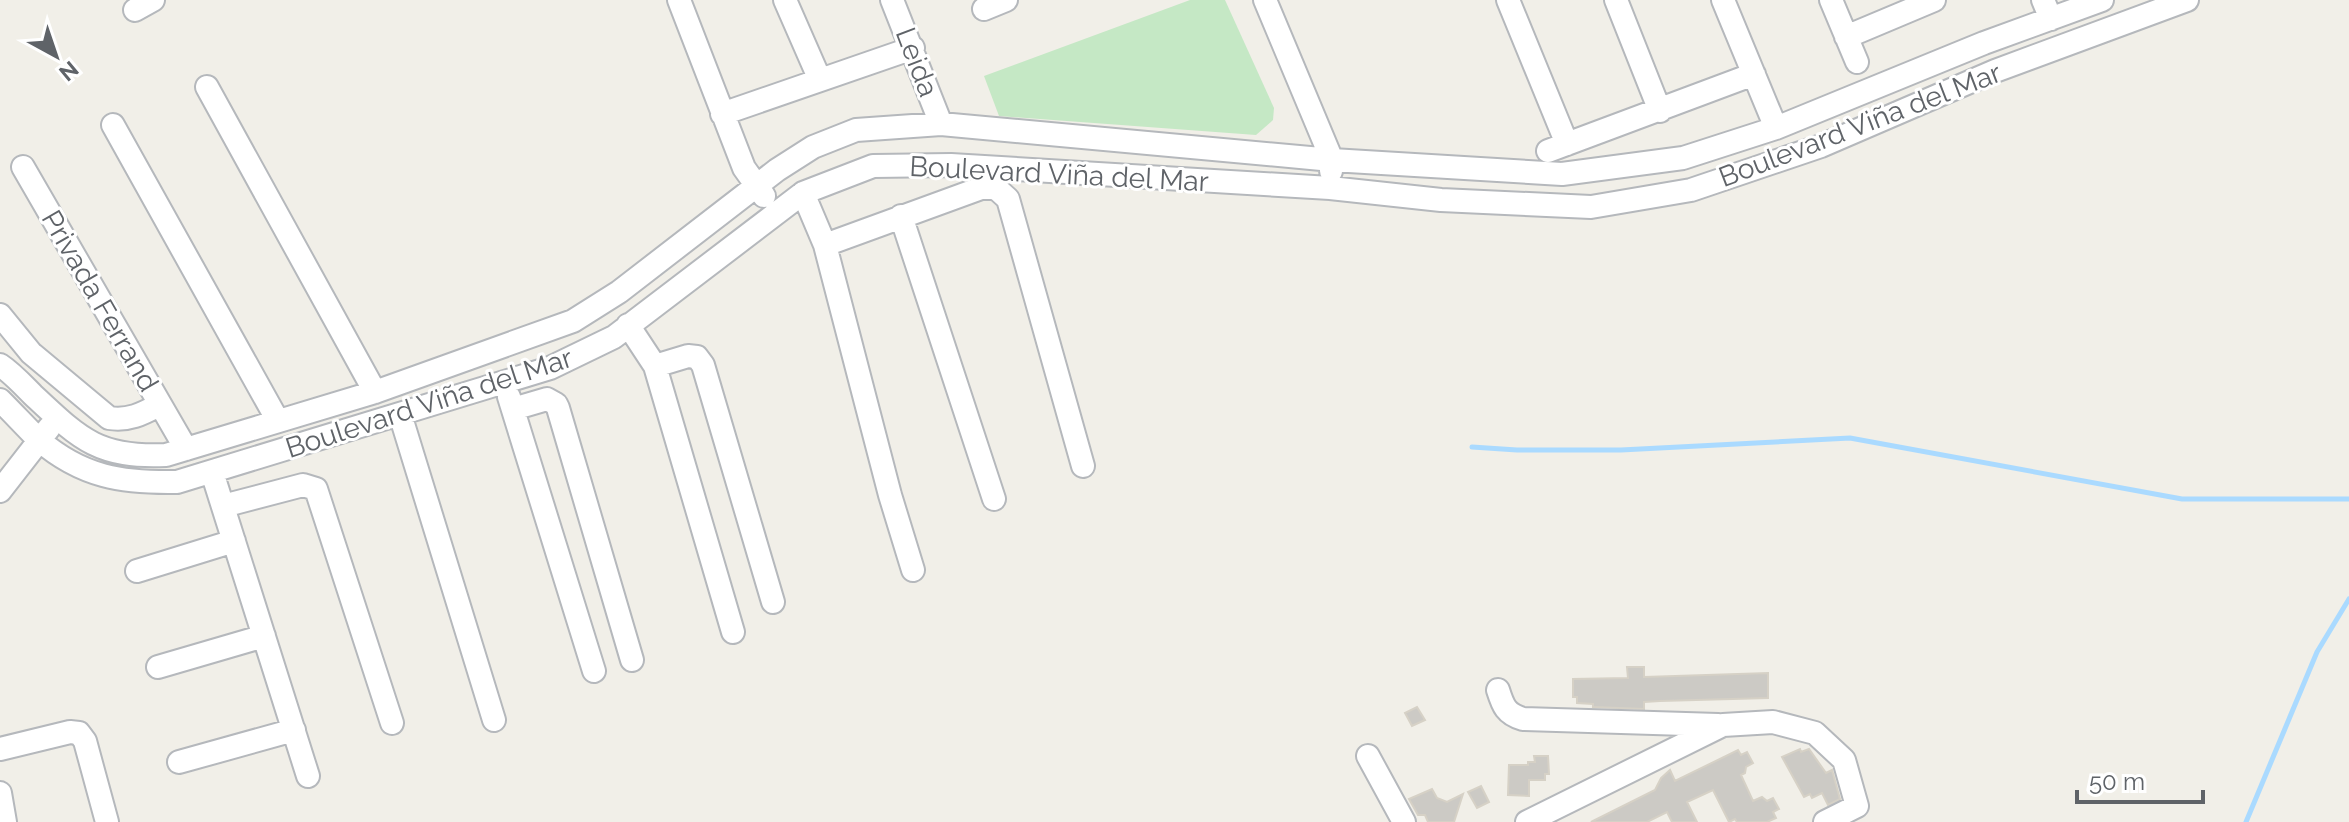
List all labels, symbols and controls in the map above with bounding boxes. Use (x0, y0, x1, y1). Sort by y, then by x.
north arrow (16, 16, 96, 96)
street label: Leida (889, 23, 945, 101)
text: N (54, 56, 84, 87)
street label: Boulevard Viña del Mar (1714, 56, 2006, 194)
street label: Boulevard Viña del Mar (909, 150, 1210, 198)
street label: Privada Ferrand (35, 205, 165, 397)
street label: Boulevard Viña del Mar (281, 341, 577, 465)
scale bar (2077, 754, 2203, 804)
text: 50 m (2089, 767, 2145, 796)

